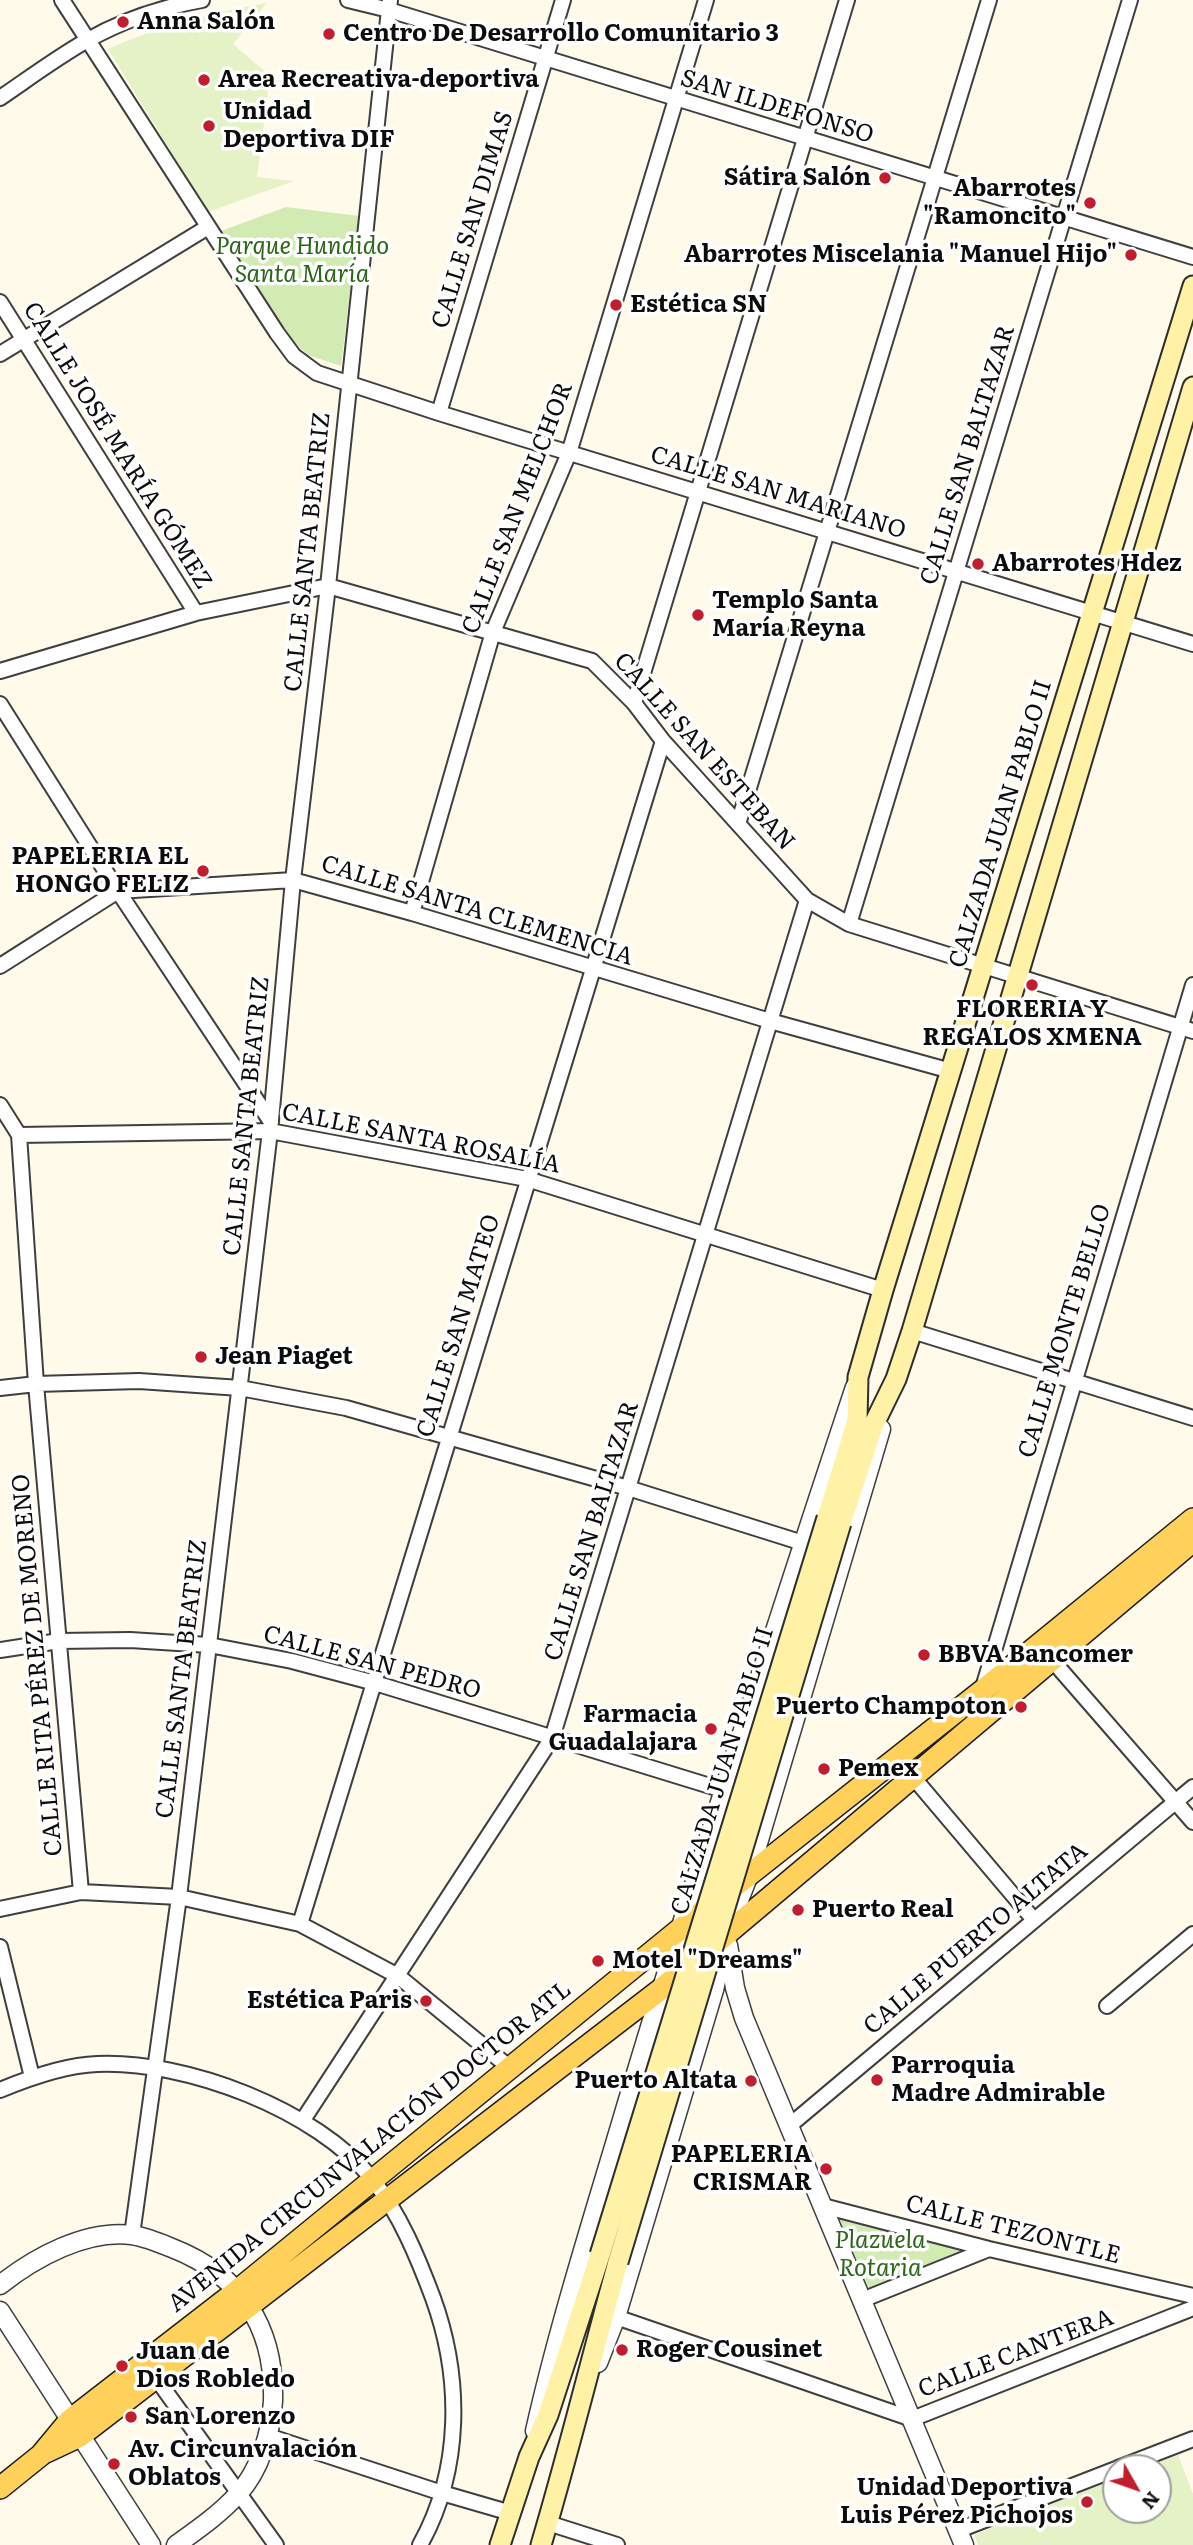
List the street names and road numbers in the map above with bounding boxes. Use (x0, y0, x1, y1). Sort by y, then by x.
street label: SAN ILDEFONSO (677, 64, 877, 150)
street label: CALLE SAN DIMAS (426, 108, 520, 332)
street label: CALLE JOSÉ MARÍA GÓMEZ (17, 297, 217, 595)
street label: CALLE SAN BALTAZAR (915, 322, 1021, 588)
street label: CALLE SAN MELCHOR (457, 378, 579, 638)
street label: CALLE SANTA BEATRIZ (279, 411, 337, 693)
street label: CALLE SAN MARIANO (647, 440, 909, 546)
street label: CALLE SAN ESTEBAN (608, 647, 800, 857)
street label: CALZADA JUAN PABLO II (943, 677, 1059, 971)
street label: CALLE SANTA CLEMENCIA (318, 850, 636, 972)
street label: CALLE SANTA BEATRIZ (218, 975, 276, 1257)
street label: CALLE SANTA ROSALÍA (279, 1098, 563, 1180)
street label: CALLE MONTE BELLO (1013, 1201, 1117, 1461)
street label: CALLE SAN MATEO (411, 1211, 507, 1441)
street label: CALLE SAN BALTAZAR (539, 1398, 645, 1664)
street label: CALLE RITA PÉREZ DE MORENO (7, 1473, 69, 1857)
street label: CALLE SANTA BEATRIZ (151, 1538, 213, 1820)
street label: CALLE SAN PEDRO (260, 1620, 484, 1706)
street label: CALZADA JUAN PABLO II (665, 1624, 781, 1918)
street label: CALLE PUERTO ALTATA (858, 1837, 1094, 2041)
street label: AVENIDA CIRCUNVALACIÓN DOCTOR ATL (163, 1975, 577, 2319)
street label: CALLE TEZONTLE (903, 2189, 1123, 2271)
street label: CALLE CANTERA (914, 2304, 1118, 2404)

